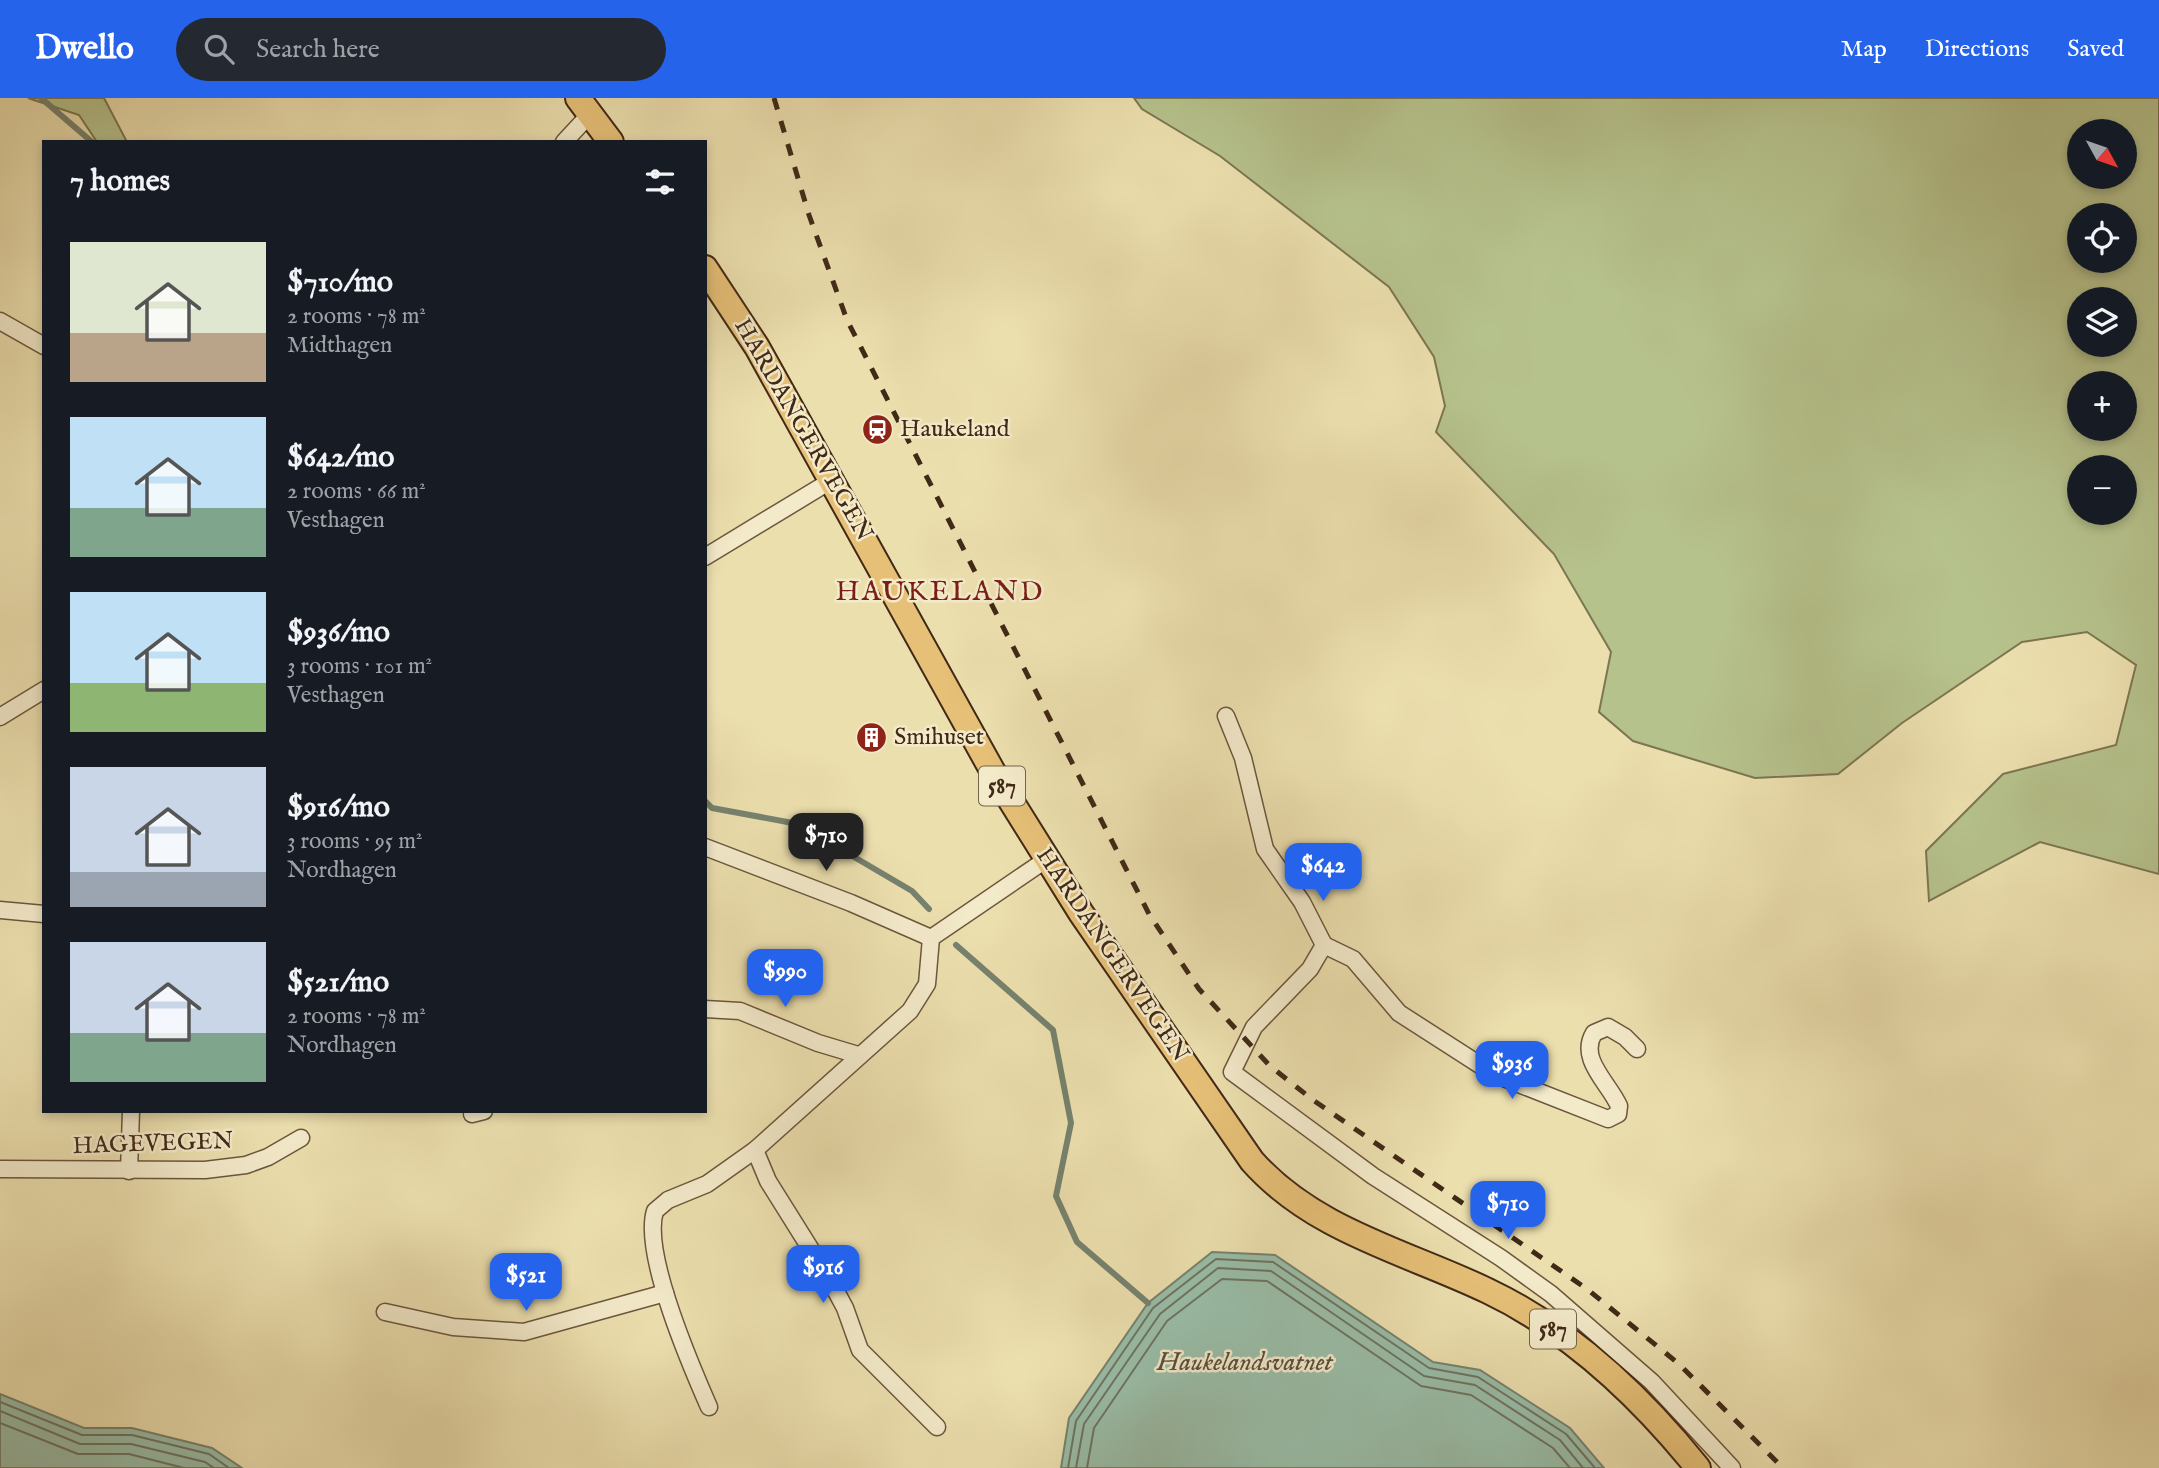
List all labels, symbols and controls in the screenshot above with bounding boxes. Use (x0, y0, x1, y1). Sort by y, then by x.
search box (176, 18, 666, 81)
text: Dwello (35, 28, 134, 70)
icon: search (200, 30, 238, 68)
text: Search here (256, 33, 380, 66)
text: Map (1841, 34, 1887, 65)
text: Directions (1925, 34, 2029, 65)
text: Saved (2067, 34, 2124, 65)
north arrow (2067, 119, 2137, 189)
map controls (2067, 119, 2137, 525)
text: 7 homes (70, 163, 170, 201)
icon: filters (641, 163, 679, 201)
button: locate (2067, 203, 2137, 273)
text: $710/mo (287, 264, 393, 302)
icon: home (126, 270, 210, 354)
button: layers (2067, 287, 2137, 357)
text: 2 rooms · 78 m² (287, 302, 426, 331)
street label: HARDANGERVEGEN (727, 313, 880, 547)
text: Midthagen (287, 331, 392, 360)
button: + (2067, 371, 2137, 441)
station icon: Haukeland (860, 412, 894, 446)
place label: Haukeland (900, 414, 1010, 445)
text: $642/mo (287, 439, 395, 477)
icon: home (126, 445, 210, 529)
button: − (2067, 455, 2137, 525)
text: 2 rooms · 66 m² (287, 477, 426, 506)
text: Vesthagen (287, 506, 385, 535)
district label: HAUKELAND (836, 575, 1044, 610)
text: $936/mo (287, 614, 390, 652)
icon: home (126, 620, 210, 704)
text: 3 rooms · 101 m² (287, 652, 432, 681)
text: Vesthagen (287, 681, 385, 710)
building icon: Smihuset (854, 720, 888, 754)
place label: Smihuset (894, 722, 984, 753)
road number: 587 (979, 766, 1025, 806)
text: $916/mo (287, 789, 390, 827)
icon: home (126, 795, 210, 879)
pin: $710 (785, 814, 867, 873)
text: $710 (804, 821, 848, 850)
text: 3 rooms · 95 m² (287, 827, 422, 856)
street label: HARDANGERVEGEN (1029, 842, 1195, 1068)
pin: $642 (1282, 844, 1364, 903)
text: $642 (1301, 851, 1345, 880)
text: Nordhagen (287, 856, 397, 885)
pin: $990 (744, 950, 826, 1009)
text: $990 (763, 957, 807, 986)
text: $521/mo (287, 964, 389, 1002)
icon: home (126, 970, 210, 1054)
text: 2 rooms · 78 m² (287, 1002, 426, 1031)
text: Nordhagen (287, 1031, 397, 1060)
pin: $936 (1471, 1042, 1553, 1101)
text: $936 (1491, 1049, 1533, 1078)
street label: HAGEVEGEN (72, 1126, 234, 1162)
pin: $710 (1467, 1182, 1549, 1241)
text: $710 (1486, 1189, 1530, 1218)
pin: $916 (782, 1246, 864, 1305)
text: $916 (803, 1253, 843, 1282)
pin: $521 (485, 1254, 567, 1313)
text: $521 (506, 1261, 546, 1290)
road number: 587 (1530, 1310, 1576, 1348)
water label: Haukelandsvatnet (1156, 1346, 1334, 1379)

